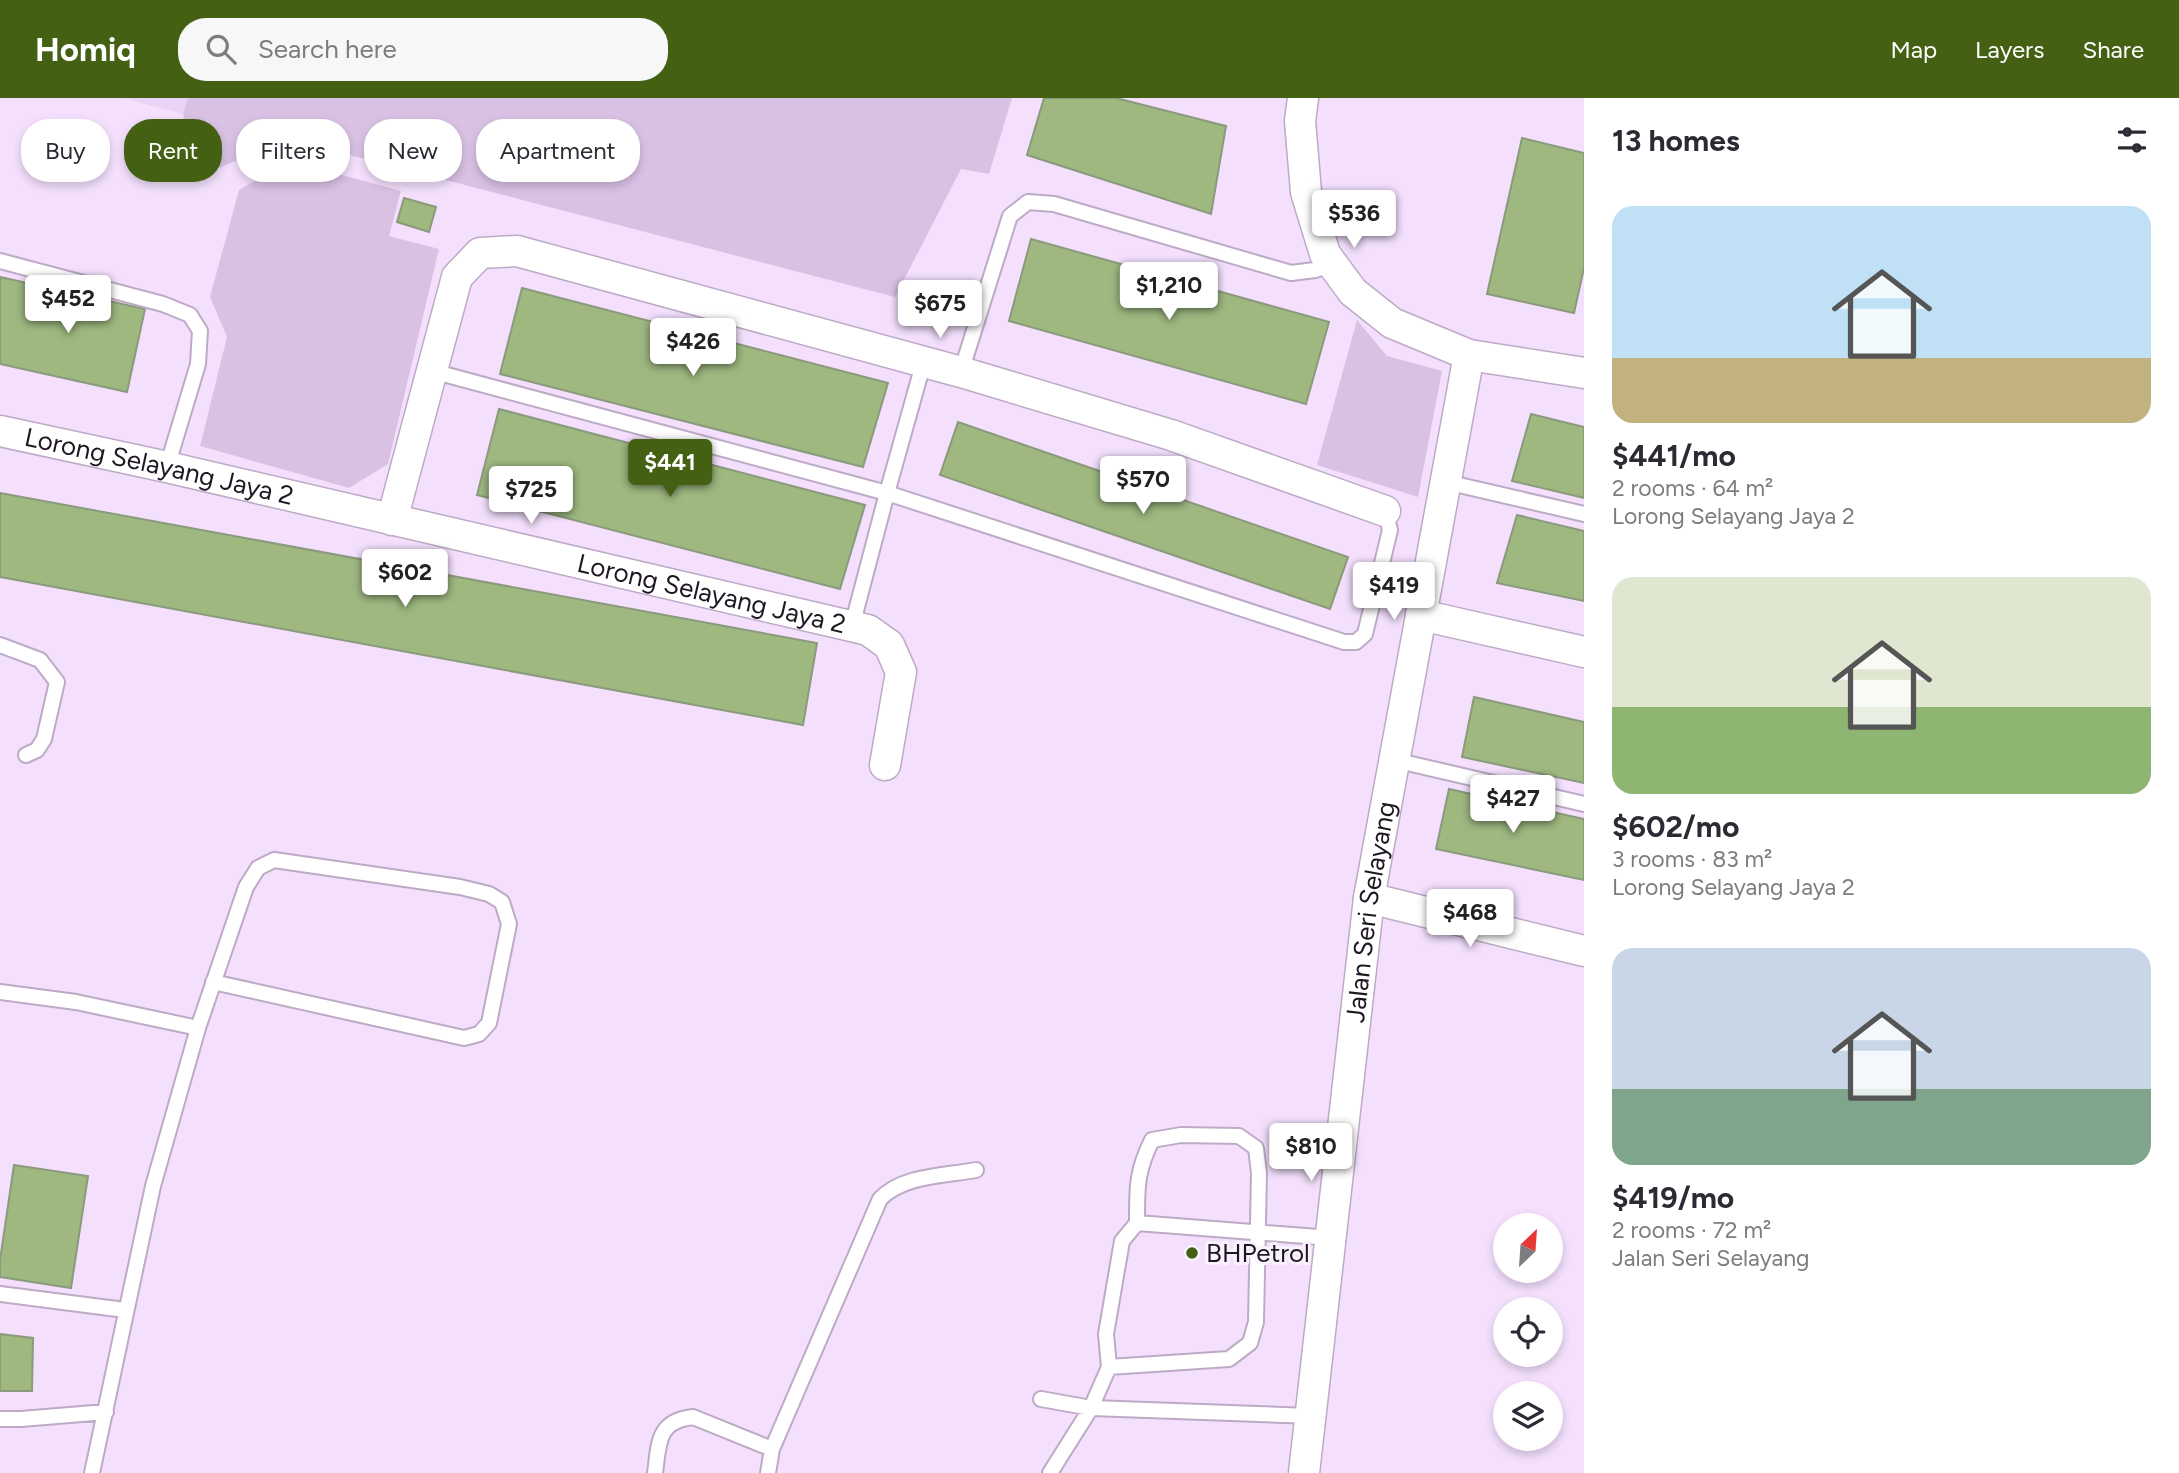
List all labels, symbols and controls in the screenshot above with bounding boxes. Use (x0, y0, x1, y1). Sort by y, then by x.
search box (178, 18, 668, 81)
text: Homiq (35, 30, 136, 69)
icon: search (202, 30, 240, 68)
text: Search here (258, 33, 397, 65)
text: Map (1890, 35, 1937, 64)
text: Layers (1975, 35, 2044, 64)
text: Share (2082, 35, 2144, 64)
chip: Buy (21, 119, 110, 182)
chip: Rent (124, 119, 222, 182)
chip: Filters (236, 119, 350, 182)
chip: New (364, 119, 462, 182)
chip: Apartment (476, 119, 640, 182)
icon: filters (2113, 121, 2151, 159)
text: 13 homes (1612, 122, 1740, 159)
pin: $536 (1313, 190, 1395, 250)
text: $536 (1328, 199, 1380, 227)
icon: home (1819, 251, 1945, 377)
pin: $1,210 (1112, 262, 1226, 322)
text: $1,210 (1136, 271, 1202, 299)
pin: $452 (27, 275, 109, 335)
pin: $675 (899, 280, 981, 340)
text: $452 (41, 284, 95, 312)
text: $675 (914, 289, 966, 317)
pin: $426 (652, 318, 734, 378)
text: $426 (666, 327, 720, 355)
street label: Lorong Selayang Jaya 2 (22, 421, 297, 512)
text: $441/mo (1612, 437, 1736, 474)
pin: $441 (629, 440, 711, 499)
text: $441 (644, 448, 696, 476)
pin: $570 (1102, 456, 1184, 516)
text: $570 (1116, 465, 1170, 493)
pin: $725 (490, 466, 572, 526)
text: 2 rooms · 64 m² (1612, 474, 1773, 502)
text: $725 (505, 475, 557, 503)
text: Lorong Selayang Jaya 2 (1612, 502, 1855, 530)
street label: Lorong Selayang Jaya 2 (574, 547, 849, 640)
pin: $602 (364, 550, 446, 609)
text: $602 (378, 558, 432, 586)
pin: $419 (1353, 562, 1435, 622)
text: $419 (1369, 571, 1419, 599)
icon: home (1819, 622, 1945, 748)
pin: $427 (1472, 776, 1554, 835)
text: $427 (1486, 784, 1540, 812)
street label: Jalan Seri Selayang (1339, 799, 1402, 1024)
text: $602/mo (1612, 808, 1739, 845)
text: 3 rooms · 83 m² (1612, 845, 1772, 873)
text: Lorong Selayang Jaya 2 (1612, 873, 1855, 901)
pin: $468 (1429, 890, 1511, 949)
text: $468 (1443, 898, 1497, 926)
icon: home (1819, 993, 1945, 1119)
pin: $810 (1270, 1124, 1352, 1183)
text: $810 (1285, 1132, 1337, 1160)
text: $419/mo (1612, 1179, 1734, 1216)
north arrow (1493, 1213, 1563, 1283)
map controls (1493, 1213, 1563, 1451)
text: 2 rooms · 72 m² (1612, 1216, 1771, 1244)
place label: BHPetrol (1206, 1237, 1310, 1269)
text: Jalan Seri Selayang (1612, 1244, 1810, 1272)
marker: BHPetrol (1184, 1245, 1200, 1261)
button: locate (1493, 1297, 1563, 1367)
button: layers (1493, 1381, 1563, 1451)

